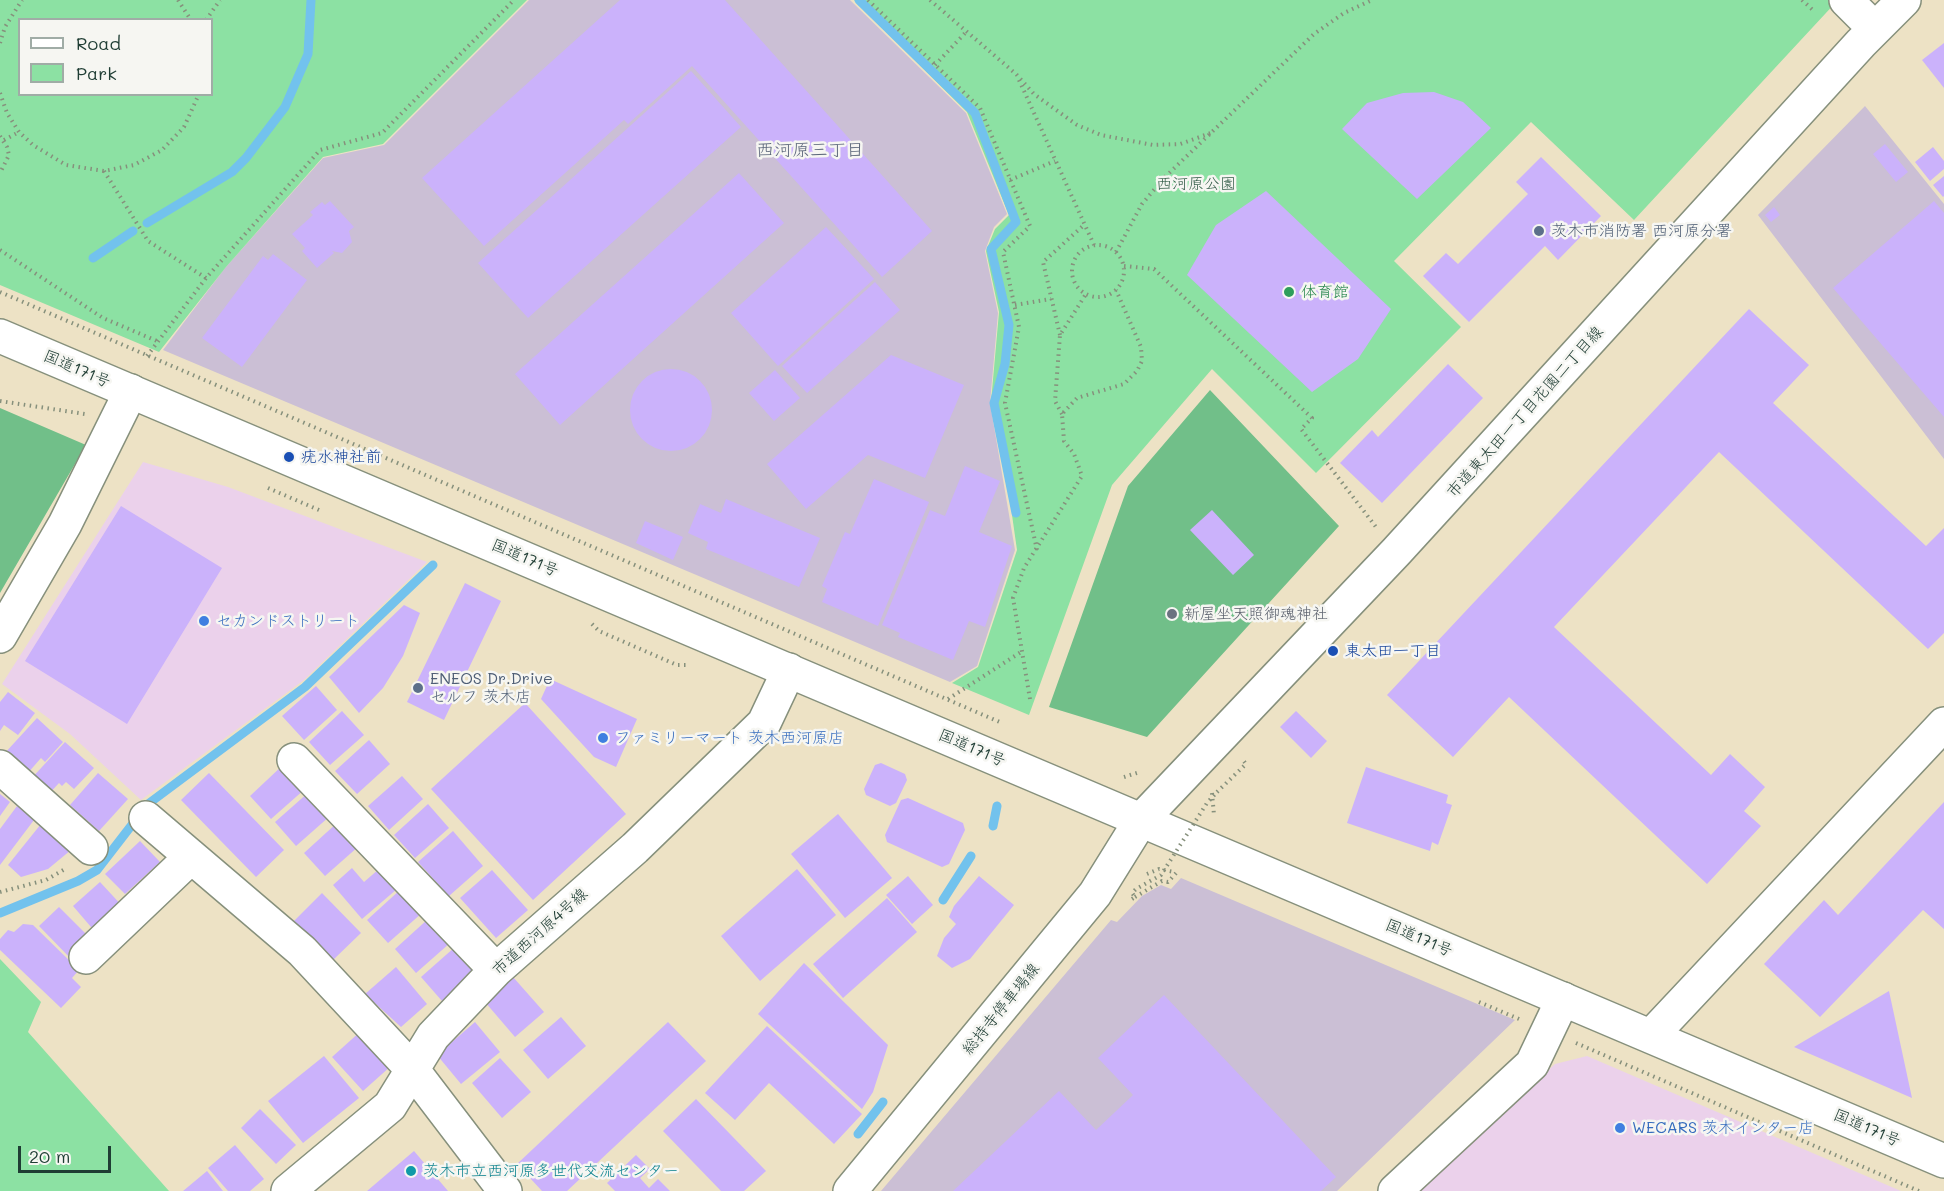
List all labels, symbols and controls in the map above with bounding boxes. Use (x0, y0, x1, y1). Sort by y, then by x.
legend (18, 18, 213, 96)
text: Road (76, 31, 121, 55)
text: Park (76, 61, 117, 85)
district label: 西河原三丁目 (756, 139, 864, 161)
park label: 西河原公園 (1156, 174, 1236, 194)
place label: 茨木市消防署 西河原分署 (1551, 221, 1732, 241)
marker: 茨木市消防署 西河原分署 (1532, 224, 1546, 238)
place label: 体育館 (1301, 282, 1349, 302)
marker: 体育館 (1282, 285, 1296, 299)
street label: 市道東太田一丁目花園二丁目線 (1443, 322, 1607, 502)
street label: 国道171号 (40, 346, 114, 392)
place label: 疣水神社前 (301, 447, 381, 467)
marker: 疣水神社前 (282, 450, 296, 464)
street label: 国道171号 (488, 535, 562, 581)
place label: 新屋坐天照御魂神社 (1184, 604, 1328, 624)
marker: 新屋坐天照御魂神社 (1165, 607, 1179, 621)
place label: セカンドストリート (216, 611, 360, 631)
marker: セカンドストリート (197, 614, 211, 628)
place label: 東太田一丁目 (1345, 641, 1441, 661)
marker: 東太田一丁目 (1326, 644, 1340, 658)
place label: ENEOS Dr.Drive セルフ 茨木店 (430, 669, 553, 707)
marker: ENEOS Dr.Drive セルフ 茨木店 (411, 681, 425, 695)
street label: 国道171号 (935, 725, 1009, 771)
place label: ファミリーマート 茨木西河原店 (615, 728, 844, 748)
marker: ファミリーマート 茨木西河原店 (596, 731, 610, 745)
street label: 市道西河原4号線 (488, 884, 592, 980)
street label: 国道171号 (1382, 915, 1456, 961)
street label: 総持寺停車場線 (958, 959, 1044, 1059)
street label: 国道171号 (1830, 1105, 1904, 1151)
place label: WECARS 茨木インター店 (1632, 1118, 1814, 1138)
marker: WECARS 茨木インター店 (1613, 1121, 1627, 1135)
scale bar (21, 1134, 114, 1172)
text: 20 m (29, 1144, 70, 1168)
place label: 茨木市立西河原多世代交流センター (423, 1161, 679, 1181)
marker: 茨木市立西河原多世代交流センター (404, 1164, 418, 1178)

